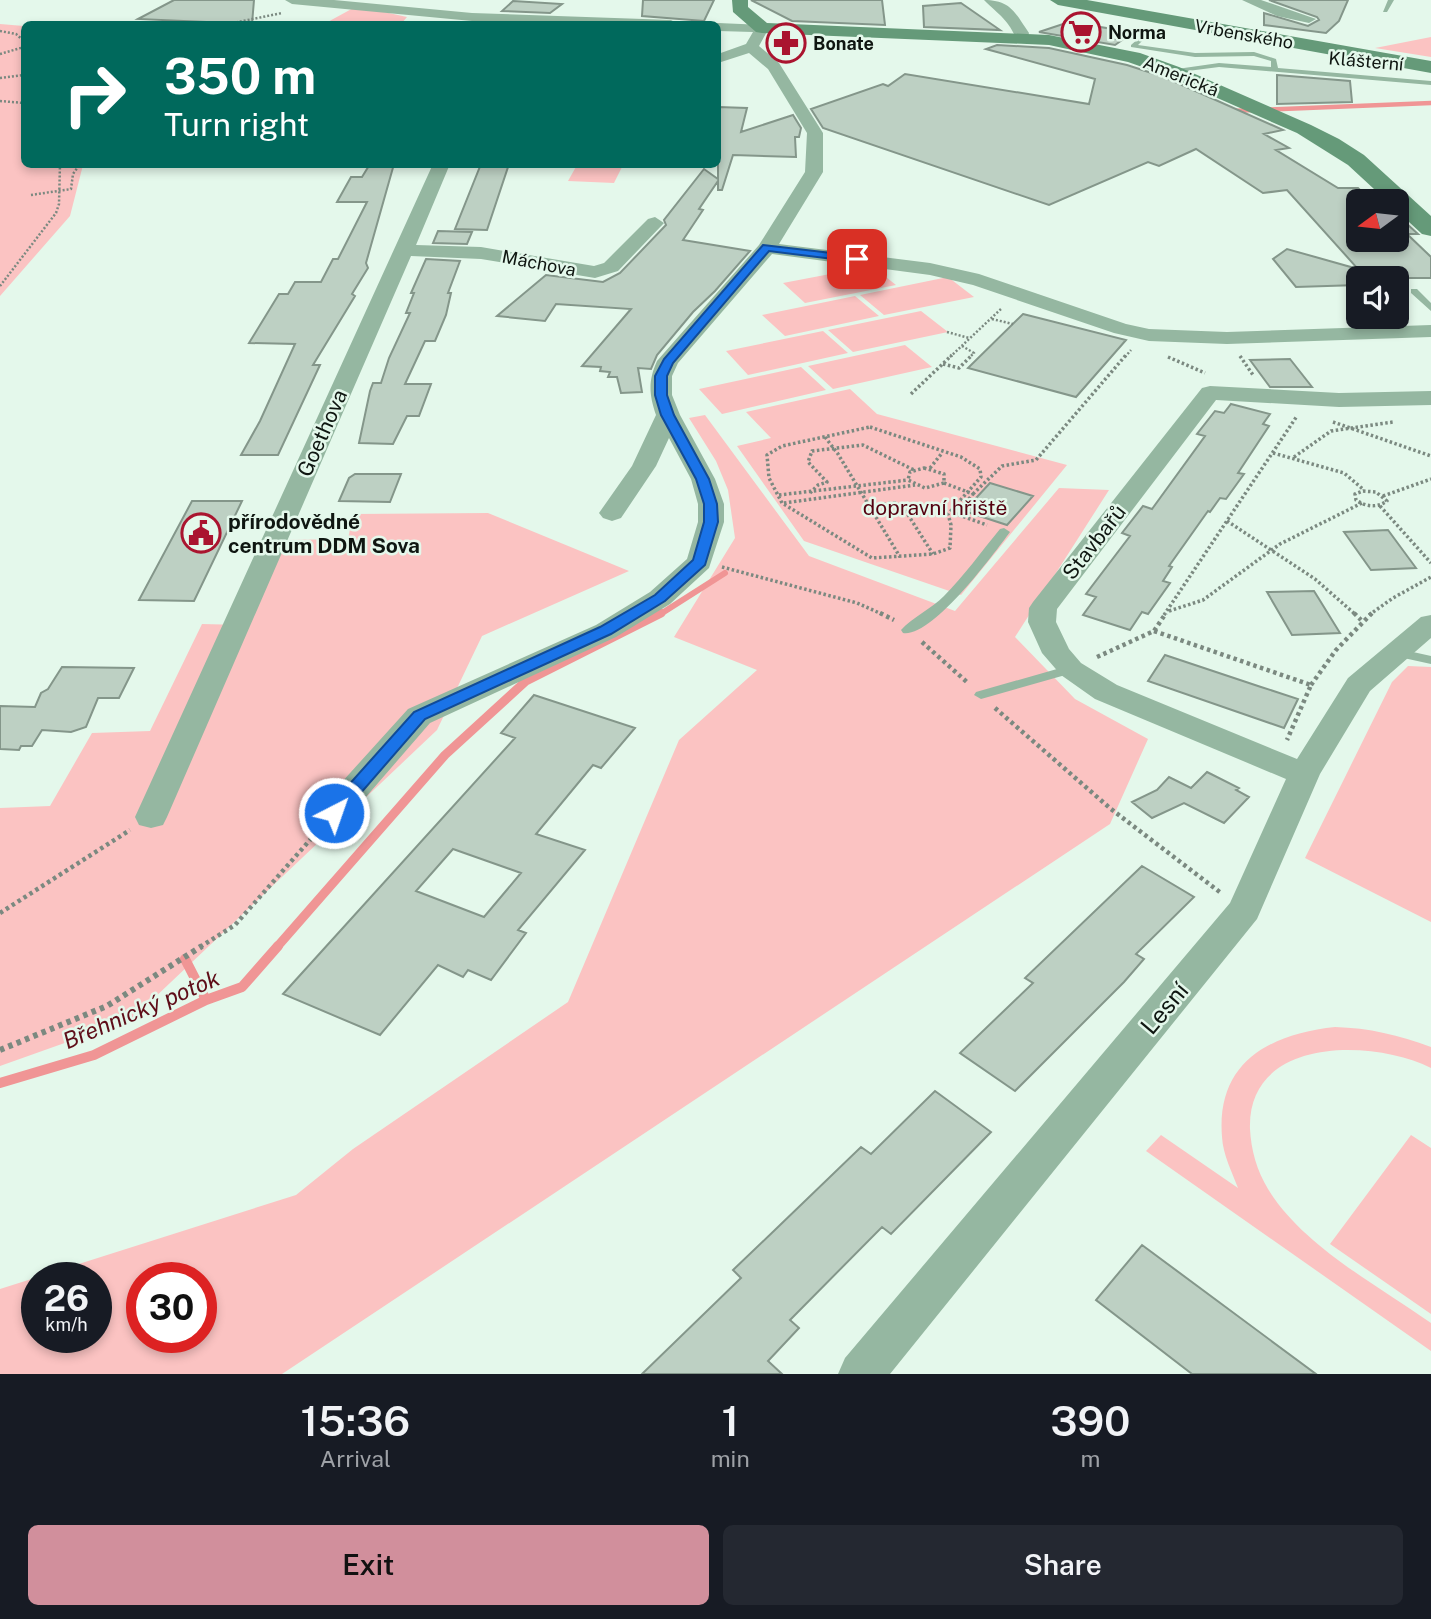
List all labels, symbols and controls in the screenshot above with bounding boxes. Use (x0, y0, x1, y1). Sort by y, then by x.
supermarket icon: Norma (1060, 11, 1102, 53)
street label: Vrbenského (1193, 15, 1295, 53)
pharmacy icon: Bonate (765, 22, 807, 64)
place label: Norma (1108, 22, 1166, 43)
place label: Bonate (813, 33, 874, 54)
text: 350 m (164, 47, 316, 105)
street label: Klášterní (1328, 47, 1405, 75)
icon: right (49, 49, 140, 140)
street label: Americká (1140, 51, 1222, 101)
text: Turn right (164, 106, 309, 143)
north arrow (1346, 189, 1409, 252)
map controls (1346, 189, 1409, 329)
pin (827, 229, 887, 289)
icon: arrive (838, 240, 876, 278)
street label: Máchova (500, 246, 578, 280)
button: sound (1346, 266, 1409, 329)
street label: Goethova (292, 386, 352, 480)
park label: dopravní hřiště (863, 495, 1007, 520)
street label: Stavbařů (1057, 500, 1131, 584)
place label: přírodovědné centrum DDM Sova (228, 509, 420, 558)
public building icon: přírodovědné centrum DDM Sova (180, 512, 222, 554)
position arrow (297, 776, 371, 850)
water label: Břehnický potok (59, 964, 224, 1054)
street label: Lesní (1134, 976, 1194, 1039)
speed limit sign: 30 (126, 1262, 217, 1353)
text: 26 (44, 1278, 89, 1319)
text: km/h (45, 1314, 88, 1335)
text: 15:36 (300, 1396, 410, 1445)
text: 1 (721, 1396, 739, 1445)
text: 390 (1050, 1396, 1131, 1445)
text: Arrival (320, 1445, 391, 1472)
text: min (711, 1445, 750, 1472)
text: m (1080, 1445, 1100, 1472)
button: Exit (28, 1525, 709, 1605)
button: Share (723, 1525, 1403, 1605)

